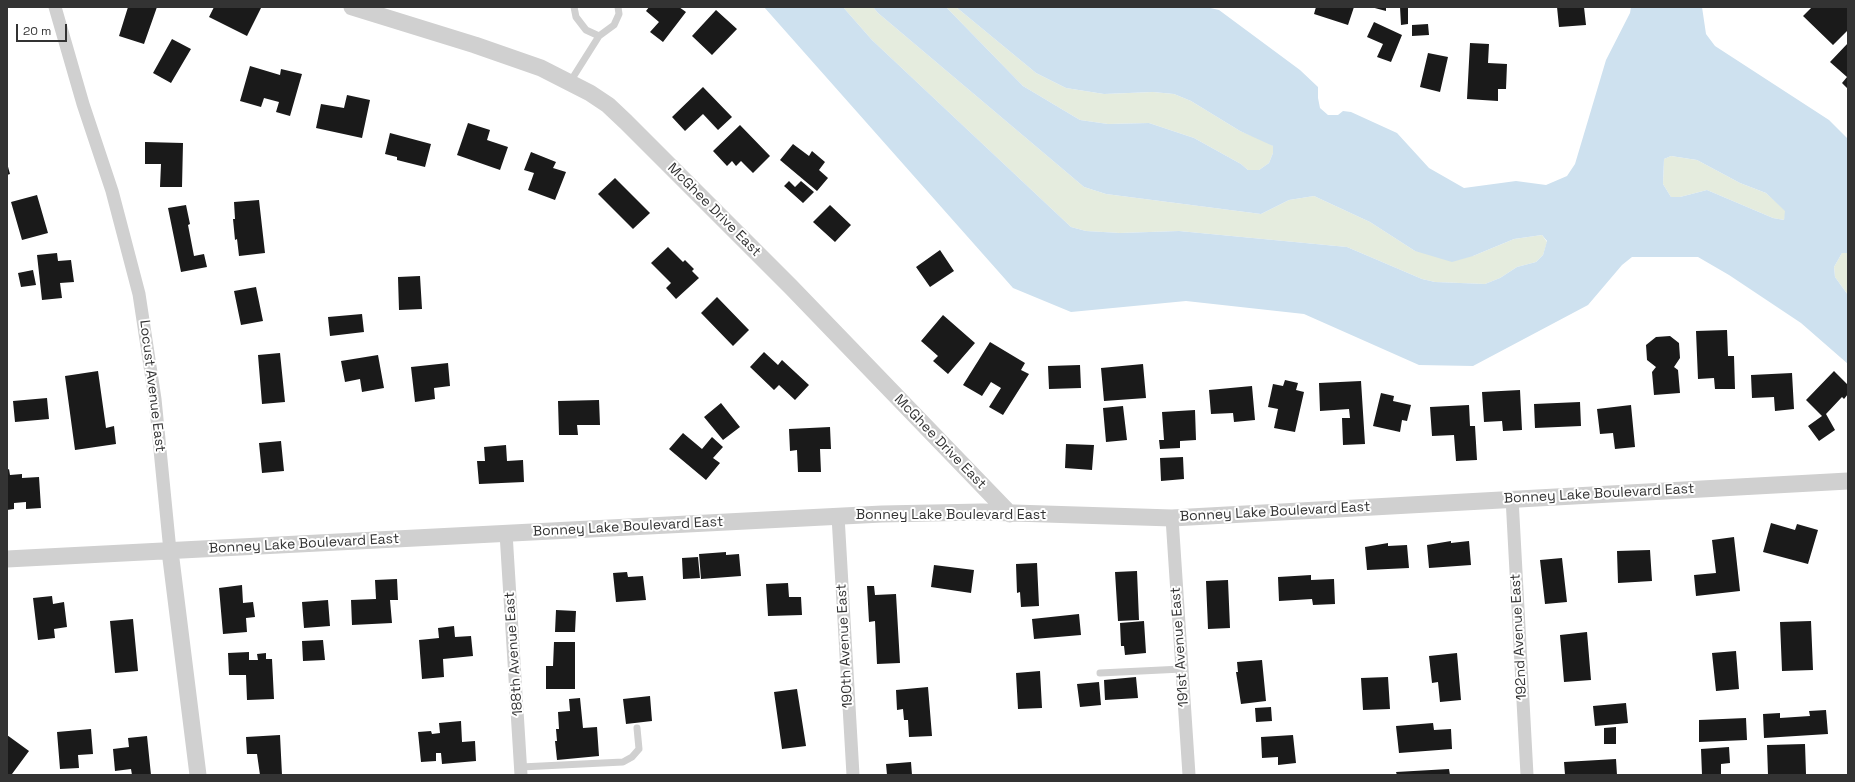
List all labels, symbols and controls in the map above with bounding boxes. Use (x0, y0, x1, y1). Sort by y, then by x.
scale bar (18, 16, 69, 42)
text: 20 m (23, 23, 51, 39)
street label: McGhee Drive East (664, 160, 764, 260)
street label: Locust Avenue East (136, 319, 168, 453)
street label: McGhee Drive East (890, 391, 990, 493)
street label: Bonney Lake Boulevard East (1503, 481, 1695, 507)
street label: Bonney Lake Boulevard East (1179, 499, 1371, 525)
street label: Bonney Lake Boulevard East (856, 507, 1046, 523)
street label: Bonney Lake Boulevard East (532, 514, 724, 540)
street label: Bonney Lake Boulevard East (208, 531, 400, 557)
street label: 192nd Avenue East (1507, 573, 1531, 701)
street label: 190th Avenue East (833, 583, 857, 709)
street label: 191st Avenue East (1167, 587, 1193, 707)
street label: 188th Avenue East (501, 591, 527, 717)

